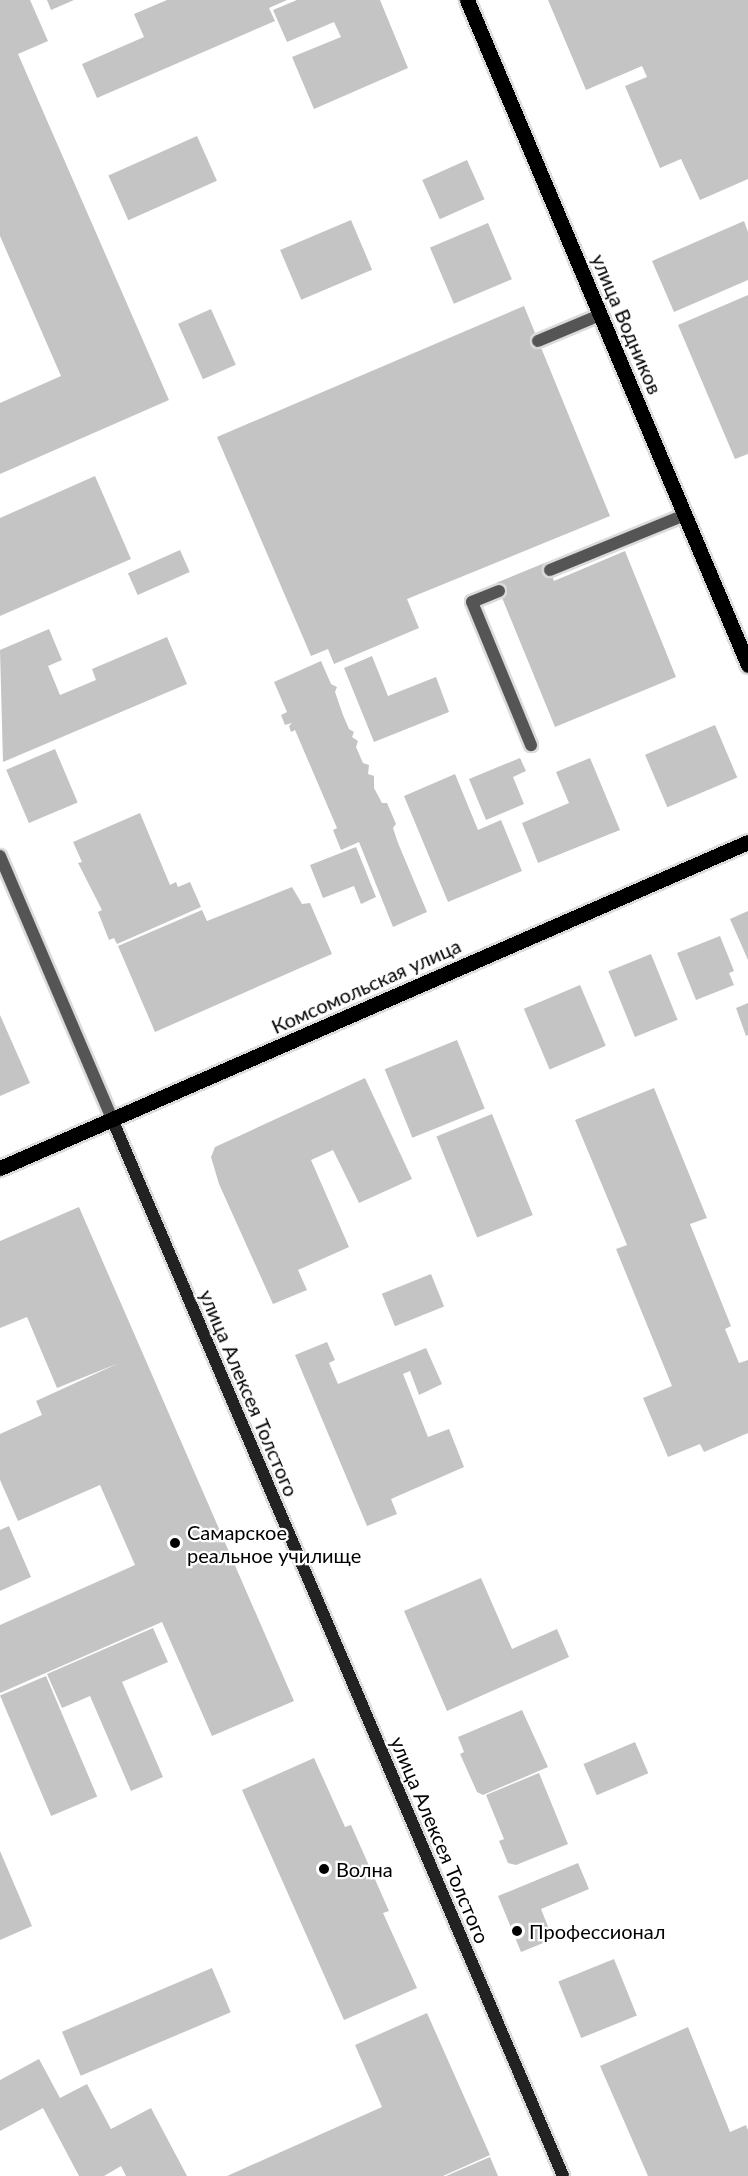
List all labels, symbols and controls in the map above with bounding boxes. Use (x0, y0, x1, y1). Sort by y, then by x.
street label: улица Водников (587, 250, 667, 398)
street label: Комсомольская улица (268, 933, 464, 1039)
street label: улица Алексея Толстого (195, 1286, 303, 1500)
place label: Самарское реальное училище (187, 1520, 361, 1567)
marker: Самарское реальное училище (168, 1536, 182, 1550)
street label: улица Алексея Толстого (386, 1733, 494, 1947)
place label: Волна (336, 1857, 393, 1881)
marker: Волна (317, 1862, 331, 1876)
place label: Профессионал (529, 1919, 665, 1943)
marker: Профессионал (510, 1924, 524, 1938)

